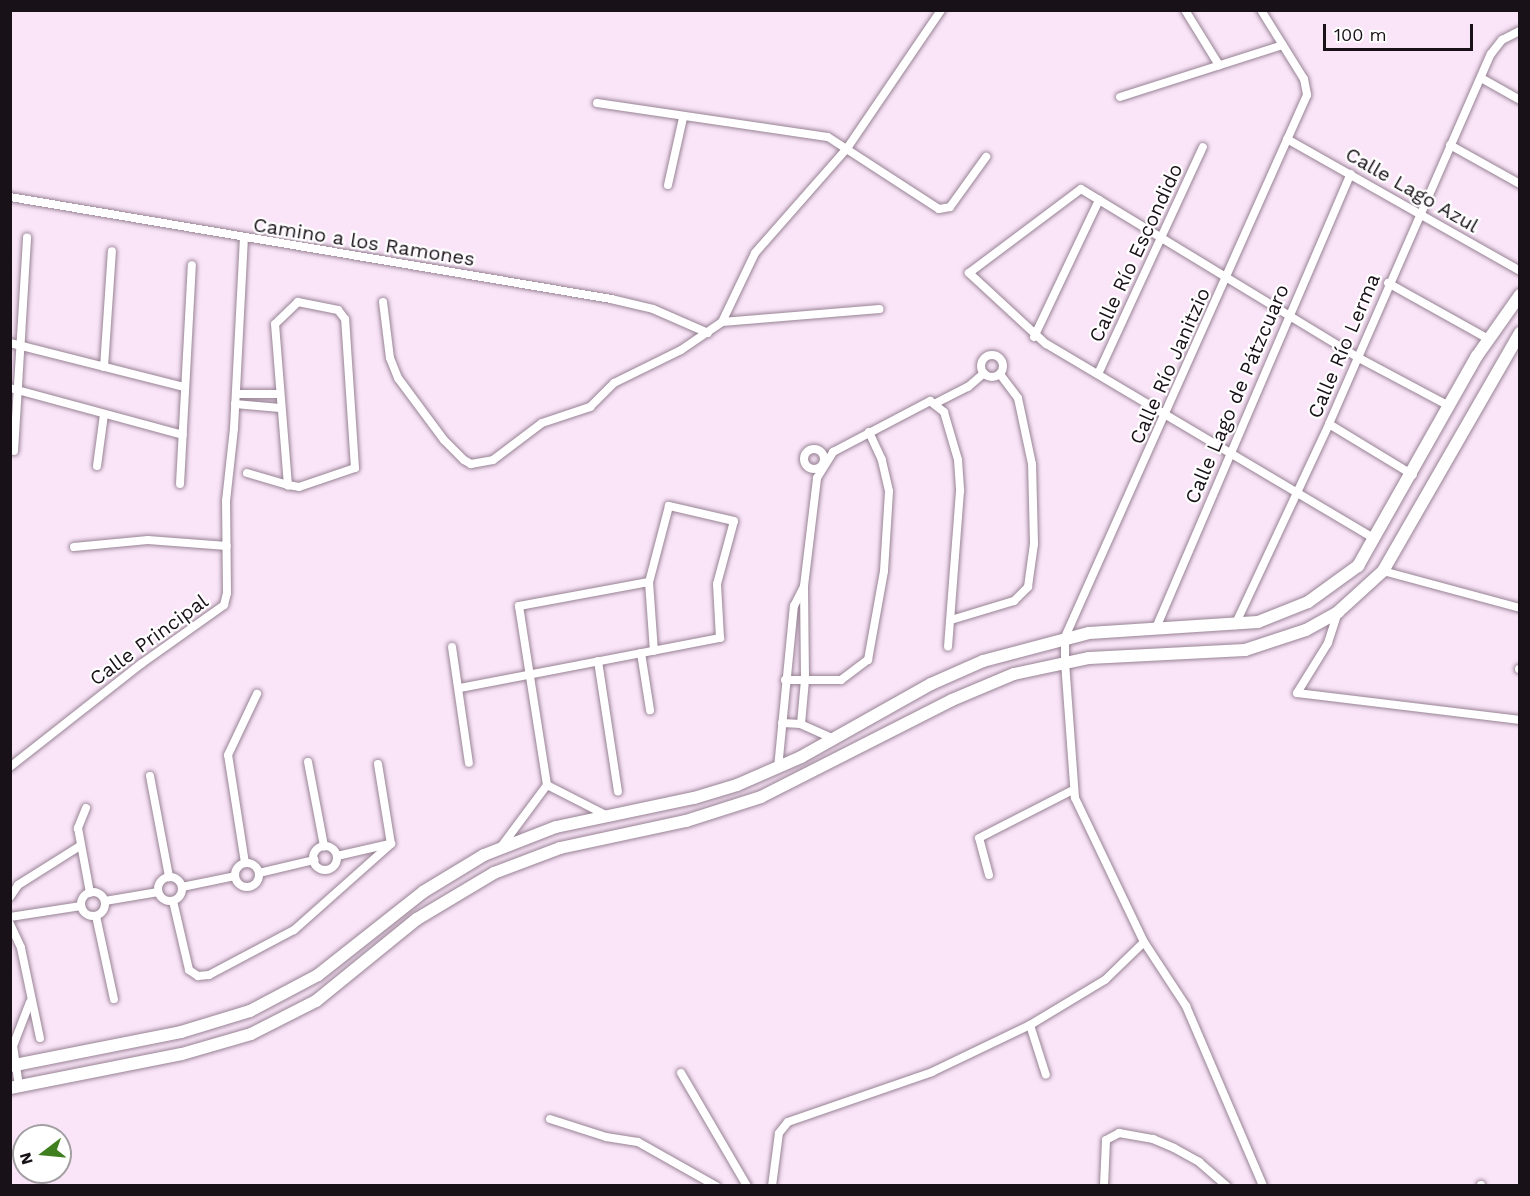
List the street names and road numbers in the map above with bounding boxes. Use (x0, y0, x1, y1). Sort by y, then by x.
street label: Calle Lago Azul (1341, 142, 1483, 238)
street label: Calle Río Escondido (1084, 160, 1188, 346)
street label: Camino a los Ramones (251, 213, 477, 271)
street label: Calle Río Lerma (1303, 270, 1385, 422)
street label: Calle Lago de Pátzcuaro (1180, 281, 1294, 507)
street label: Calle Río Janitzio (1125, 284, 1215, 448)
street label: Calle Principal (85, 589, 213, 691)

